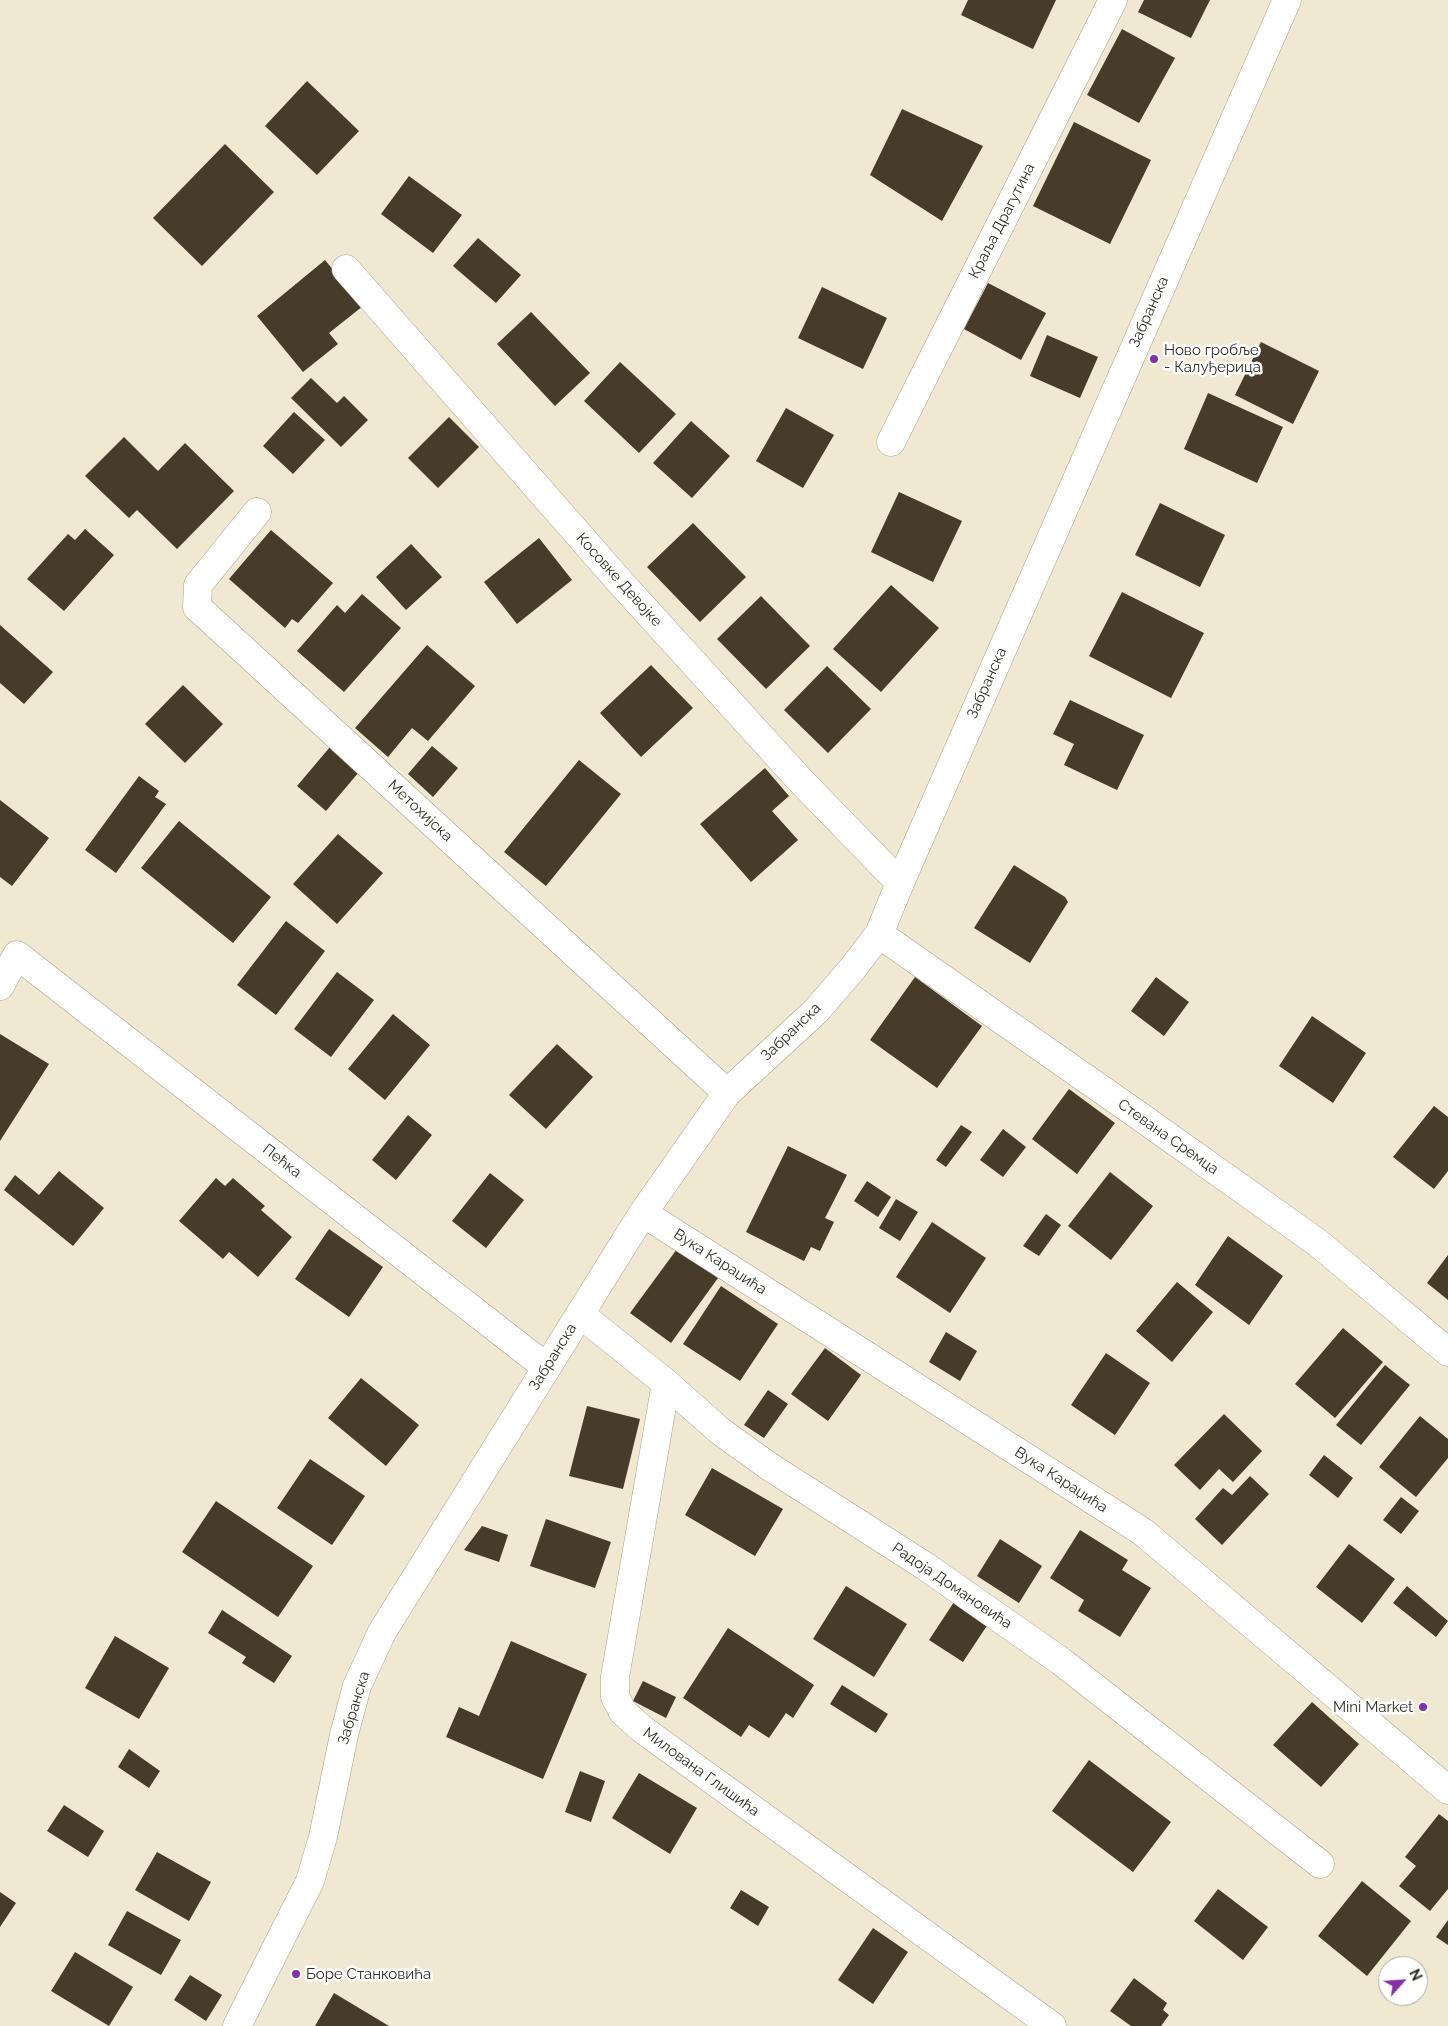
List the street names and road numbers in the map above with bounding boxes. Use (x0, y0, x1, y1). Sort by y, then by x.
street label: Краља Драгутина (965, 160, 1039, 282)
street label: Забранска (1125, 274, 1173, 350)
street label: Косовке Девојке (572, 530, 666, 630)
street label: Забранска (963, 645, 1011, 721)
street label: Метохијска (384, 776, 456, 846)
street label: Забранска (757, 999, 825, 1065)
street label: Стевана Сремца (1114, 1096, 1222, 1178)
street label: Пећка (259, 1140, 305, 1182)
street label: Вука Караџића (670, 1225, 770, 1299)
street label: Забранска (525, 1320, 581, 1394)
street label: Вука Караџића (1011, 1443, 1111, 1517)
street label: Радоја Домановића (889, 1539, 1015, 1633)
street label: Забранска (334, 1669, 374, 1747)
street label: Милована Глишића (639, 1724, 763, 1820)

